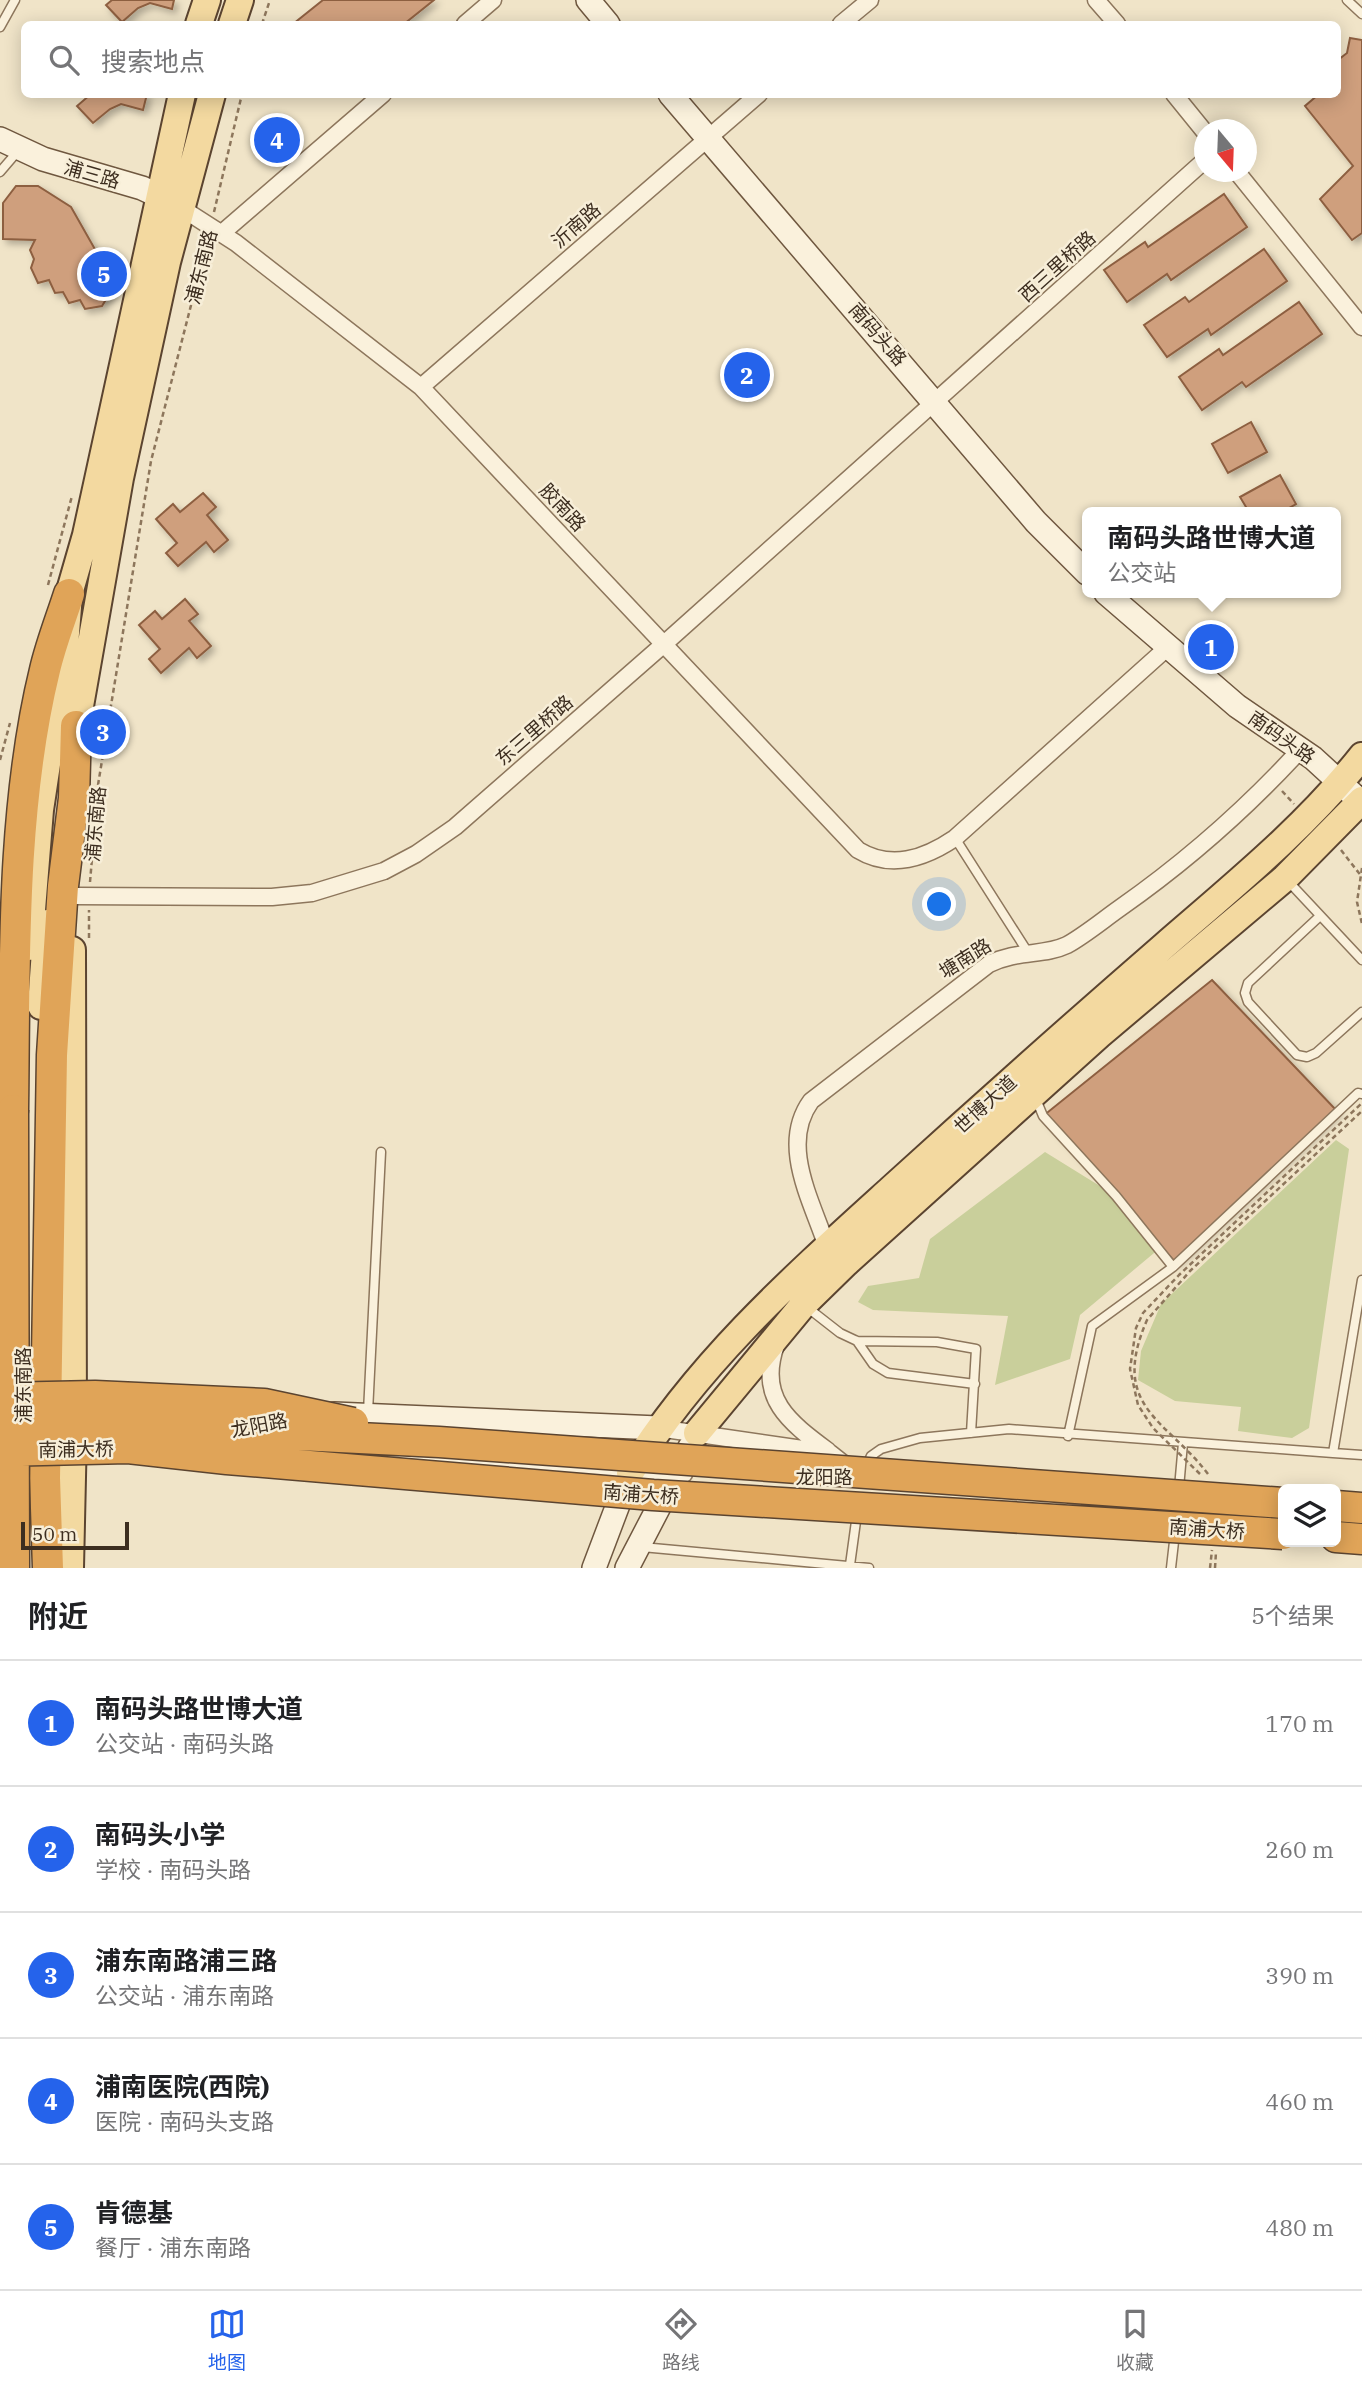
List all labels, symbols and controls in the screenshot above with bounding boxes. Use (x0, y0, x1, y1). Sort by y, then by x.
search box (21, 21, 1341, 98)
icon: search (45, 41, 83, 79)
text: 搜索地点 (101, 44, 205, 78)
pin: 4 (254, 114, 300, 166)
north arrow (1194, 119, 1257, 182)
street label: 浦三路 (61, 155, 123, 193)
street label: 沂南路 (547, 197, 605, 253)
street label: 西三里桥路 (1014, 225, 1100, 307)
street label: 浦东南路 (180, 227, 222, 307)
pin: 5 (81, 248, 127, 300)
street label: 南码头路 (844, 297, 912, 371)
pin: 2 (724, 349, 770, 401)
street label: 胶南路 (535, 478, 591, 536)
popup (1082, 507, 1341, 598)
text: 南码头路世博大道 (1107, 520, 1316, 554)
text: 公交站 (1107, 557, 1176, 587)
pin: 1 (1188, 621, 1234, 673)
street label: 东三里桥路 (490, 690, 578, 770)
street label: 南码头路 (1244, 705, 1320, 769)
pin: 3 (80, 706, 126, 758)
street label: 浦东南路 (80, 785, 110, 863)
your location (922, 887, 956, 921)
street label: 塘南路 (934, 933, 996, 983)
street label: 世博大道 (949, 1070, 1021, 1138)
street label: 浦东南路 (11, 1347, 35, 1423)
street label: 龙阳路 (229, 1408, 289, 1442)
street label: 南浦大桥 (38, 1436, 114, 1462)
street label: 龙阳路 (795, 1465, 853, 1489)
street label: 南浦大桥 (602, 1479, 680, 1509)
map controls (1278, 1484, 1341, 1547)
button: layers (1278, 1484, 1341, 1547)
street label: 南浦大桥 (1168, 1514, 1246, 1544)
scale bar (21, 1519, 130, 1551)
text: 50 m (32, 1522, 77, 1546)
text: 附近 (28, 1596, 88, 1635)
text: 5个结果 (1251, 1600, 1334, 1630)
text: 南码头路世博大道 (95, 1691, 303, 1725)
text: 1 (44, 1708, 58, 1738)
text: 170 m (1265, 1708, 1334, 1738)
text: 公交站 · 南码头路 (95, 1728, 274, 1758)
text: 南码头小学 (95, 1817, 225, 1851)
text: 2 (44, 1834, 58, 1864)
text: 260 m (1265, 1834, 1334, 1864)
text: 学校 · 南码头路 (95, 1854, 251, 1884)
text: 浦东南路浦三路 (95, 1943, 277, 1977)
text: 3 (44, 1960, 58, 1990)
text: 390 m (1265, 1960, 1334, 1990)
text: 公交站 · 浦东南路 (95, 1980, 274, 2010)
text: 浦南医院(西院) (95, 2069, 269, 2103)
text: 4 (44, 2086, 58, 2116)
text: 460 m (1265, 2086, 1334, 2116)
text: 医院 · 南码头支路 (95, 2106, 274, 2136)
text: 肯德基 (95, 2195, 173, 2229)
text: 5 (44, 2212, 58, 2242)
text: 480 m (1265, 2212, 1334, 2242)
text: 餐厅 · 浦东南路 (95, 2232, 251, 2262)
tab: 地图 (208, 2305, 246, 2374)
tab: 路线 (662, 2305, 700, 2374)
tab: 收藏 (1116, 2305, 1154, 2374)

